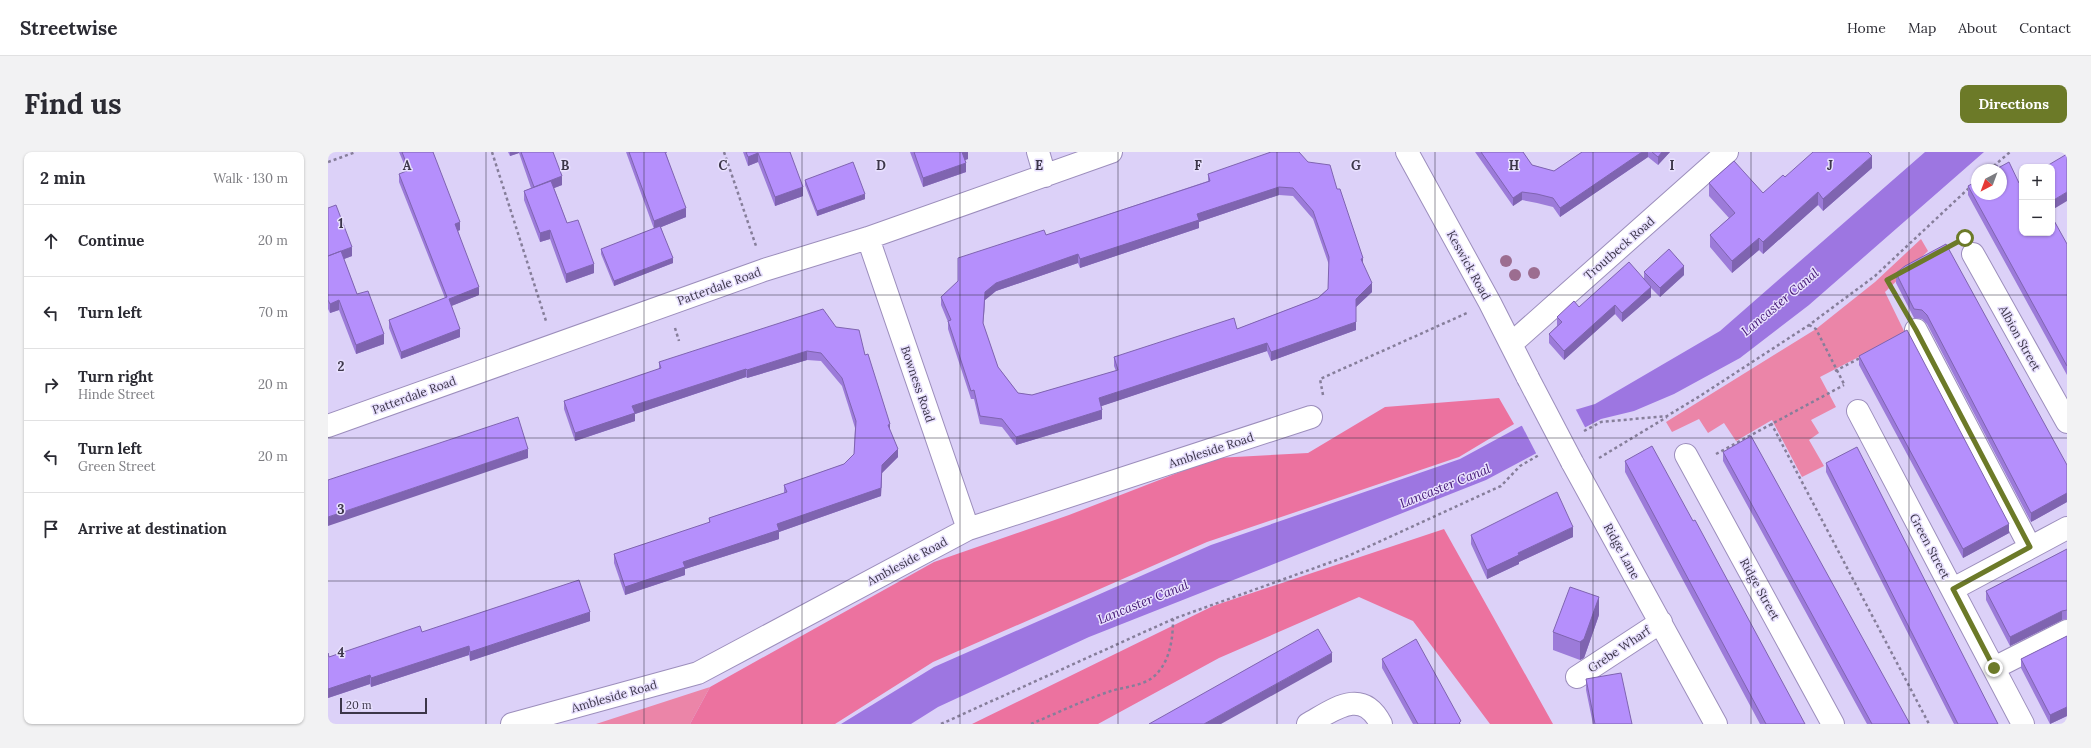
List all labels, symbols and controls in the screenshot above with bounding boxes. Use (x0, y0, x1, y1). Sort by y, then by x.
text: Streetwise (20, 16, 117, 40)
text: Home (1847, 19, 1886, 37)
text: Map (1908, 19, 1936, 37)
text: About (1958, 19, 1997, 37)
text: Contact (2019, 19, 2071, 37)
button: Directions (1960, 85, 2067, 123)
text: Find us (24, 86, 122, 122)
text: A (403, 157, 412, 174)
text: B (561, 157, 570, 174)
text: C (719, 157, 728, 174)
text: D (876, 157, 886, 174)
text: E (1035, 157, 1043, 174)
text: F (1194, 157, 1202, 174)
text: G (1351, 157, 1361, 174)
text: H (1509, 157, 1519, 174)
text: I (1669, 157, 1675, 174)
text: J (1827, 157, 1833, 174)
north arrow (1971, 164, 2007, 200)
map controls (2019, 164, 2055, 236)
button: + (2019, 164, 2055, 200)
text: 2 min (40, 167, 86, 189)
text: Walk · 130 m (213, 170, 288, 187)
button: − (2019, 200, 2055, 236)
street label: Troutbeck Road (1581, 213, 1657, 283)
text: 1 (338, 215, 344, 232)
street label: Keswick Road (1444, 228, 1494, 302)
route start (1956, 229, 1974, 247)
icon: ahead (40, 230, 62, 252)
text: Continue (78, 231, 144, 250)
text: 20 m (258, 232, 288, 249)
street label: Patterdale Road (675, 264, 763, 308)
water label: Lancaster Canal (1738, 264, 1823, 340)
icon: left (40, 302, 62, 324)
street label: Albion Street (1995, 302, 2044, 374)
text: Turn left (78, 303, 142, 322)
text: 70 m (259, 304, 288, 321)
street label: Bowness Road (898, 344, 938, 424)
text: 2 (338, 358, 345, 375)
text: Turn right (78, 367, 154, 386)
street label: Patterdale Road (370, 373, 458, 417)
icon: right (40, 374, 62, 396)
text: 20 m (258, 376, 288, 393)
text: Hinde Street (78, 386, 155, 403)
street label: Ambleside Road (1166, 429, 1255, 471)
text: Turn left (78, 439, 142, 458)
icon: left (40, 446, 62, 468)
text: 20 m (258, 448, 288, 465)
text: Green Street (78, 458, 156, 475)
water label: Lancaster Canal (1397, 460, 1493, 512)
text: 3 (337, 501, 345, 518)
street label: Green Street (1907, 511, 1954, 581)
icon: arrive (40, 518, 62, 540)
text: Arrive at destination (78, 519, 227, 538)
street label: Ridge Lane (1601, 520, 1644, 582)
street label: Ambleside Road (863, 534, 950, 589)
street label: Ridge Street (1737, 555, 1783, 623)
water label: Lancaster Canal (1095, 576, 1191, 628)
street label: Grebe Wharf (1585, 622, 1654, 675)
text: 4 (337, 644, 345, 661)
route end (1985, 659, 2003, 677)
street label: Ambleside Road (568, 677, 659, 716)
scale bar (340, 696, 427, 715)
text: 20 m (346, 698, 371, 712)

